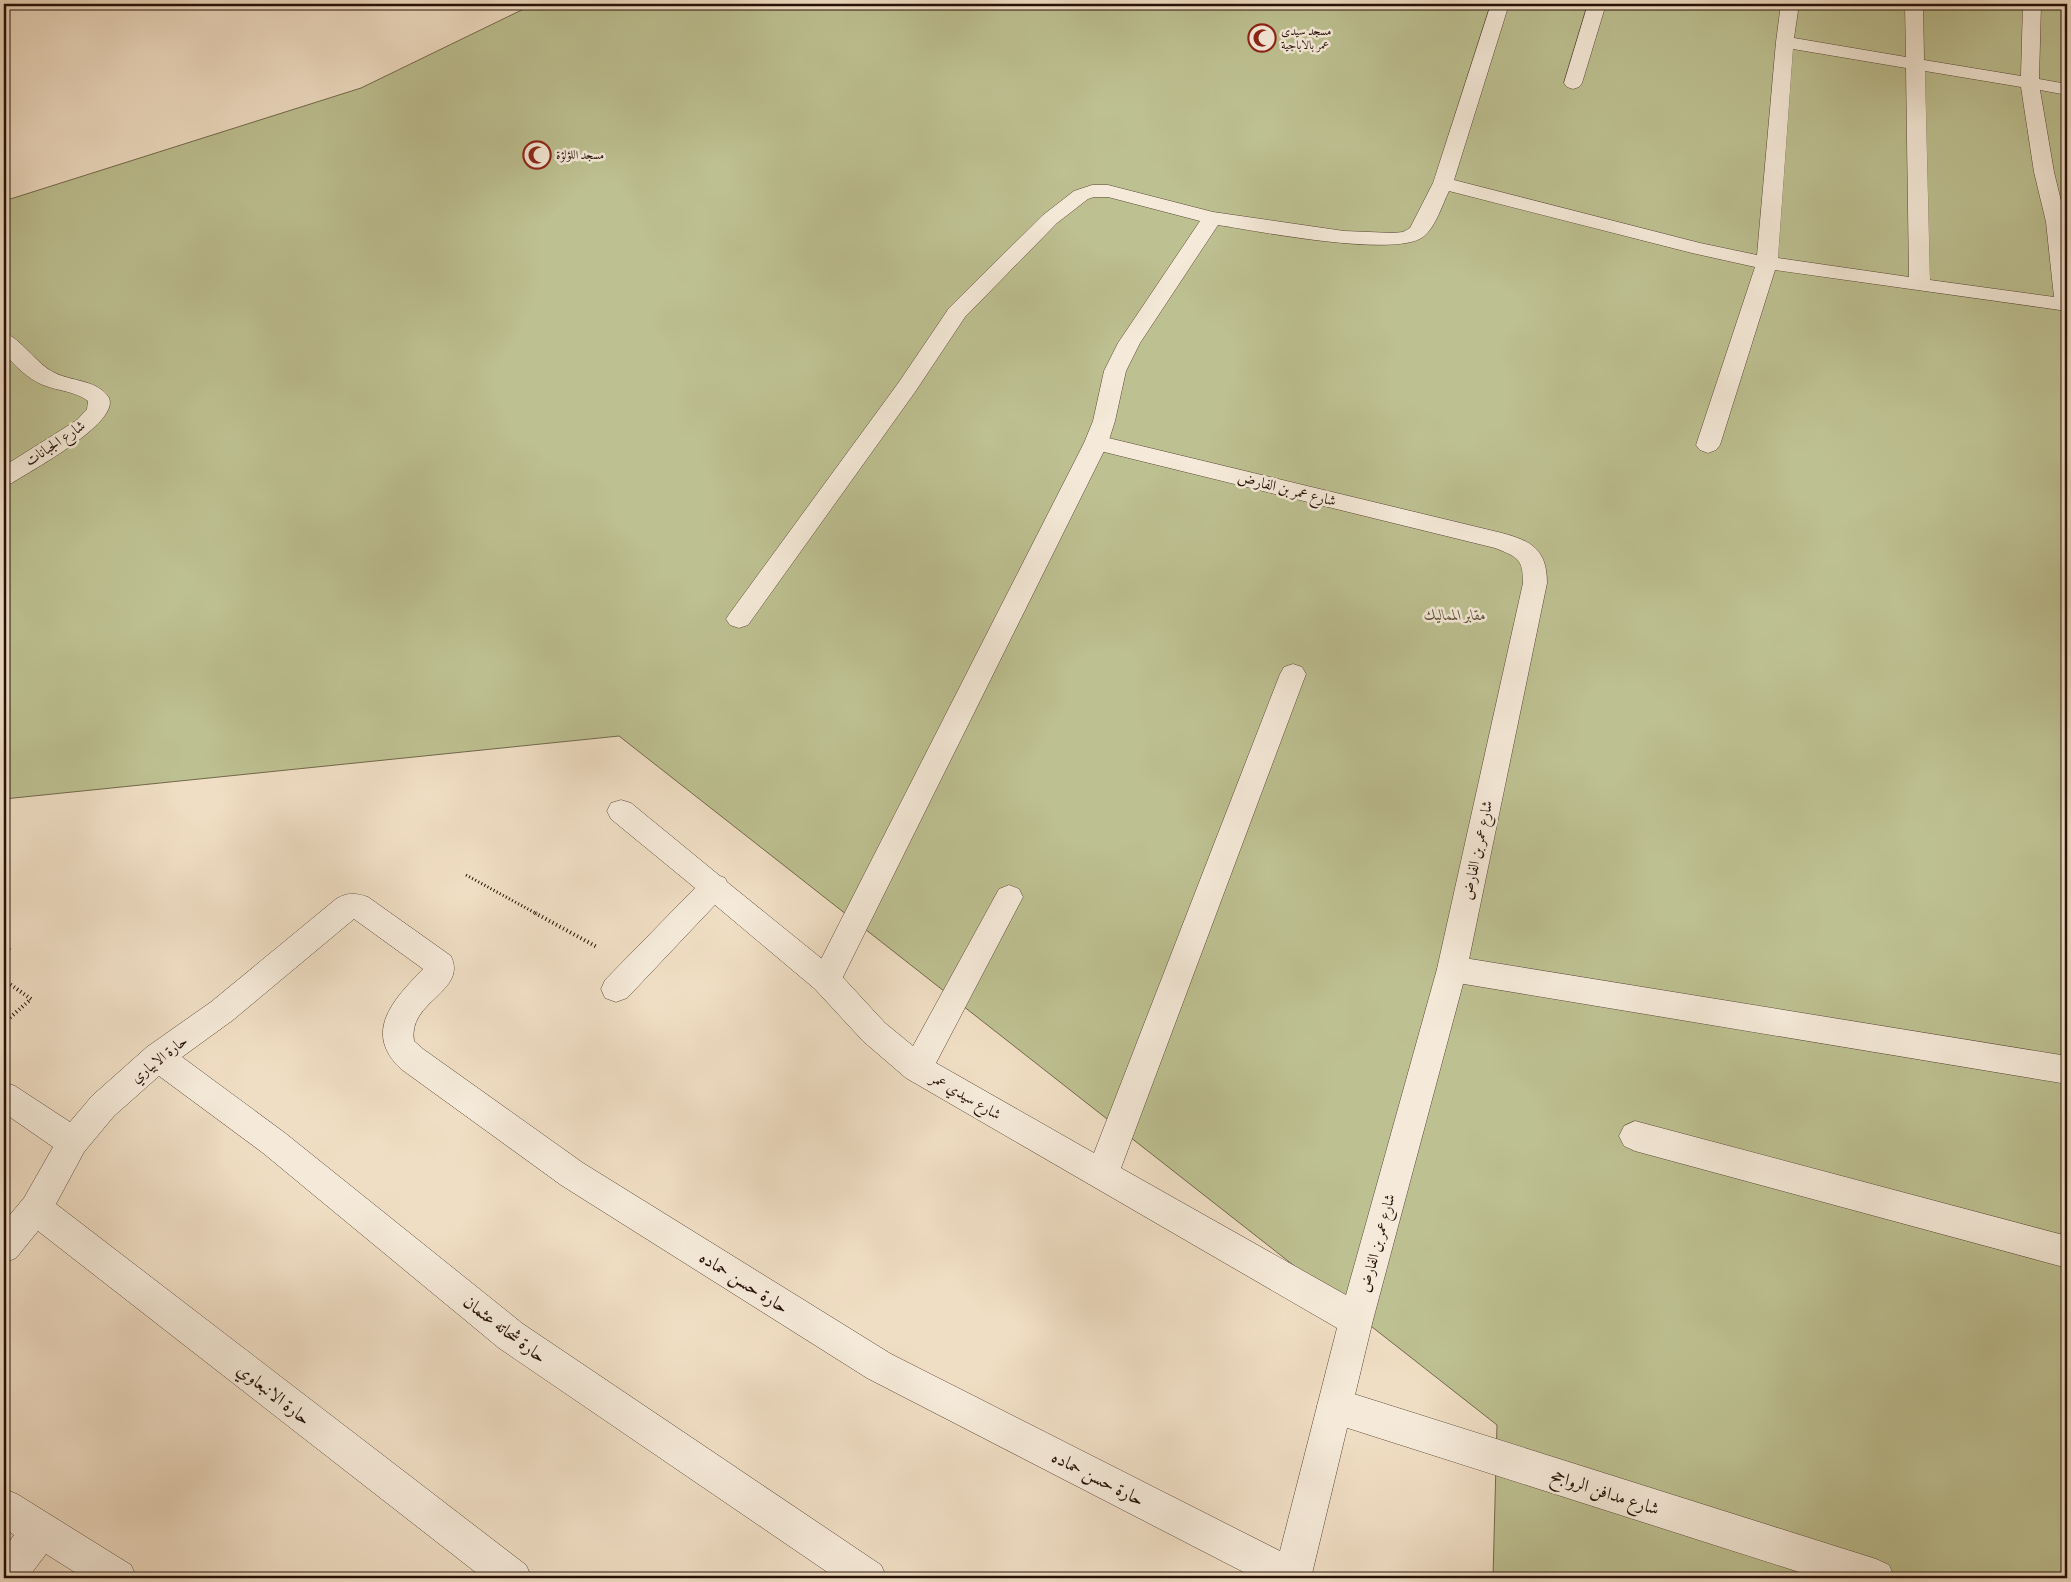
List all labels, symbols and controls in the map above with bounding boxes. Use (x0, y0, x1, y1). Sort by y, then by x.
mosque icon: مسجد سيدى عمر بالاباجية (1247, 23, 1277, 53)
place label: مسجد سيدى عمر بالاباجية (1281, 23, 1331, 53)
mosque icon: مسجد اللؤلؤة (522, 140, 552, 170)
place label: مسجد اللؤلؤة (556, 147, 604, 163)
street label: شارع الجبانات (21, 415, 91, 473)
street label: شارع عمر بن الفارض (1235, 467, 1338, 514)
park label: مقابر المماليك (1424, 605, 1486, 625)
street label: شارع عمر بن الفارض (1457, 799, 1500, 902)
street label: حارة الابياري (126, 1030, 193, 1089)
street label: شارع سيدي عمر (924, 1067, 1005, 1127)
street label: شارع عمر بن الفارض (1354, 1192, 1403, 1295)
street label: حارة حسن حماده (695, 1245, 793, 1319)
street label: حارة شحاته عثمان (458, 1290, 552, 1368)
street label: حارة الانبعاوي (230, 1358, 316, 1433)
street label: حارة حسن حماده (1048, 1444, 1148, 1512)
street label: شارع مدافن الرواجح (1546, 1463, 1663, 1525)

